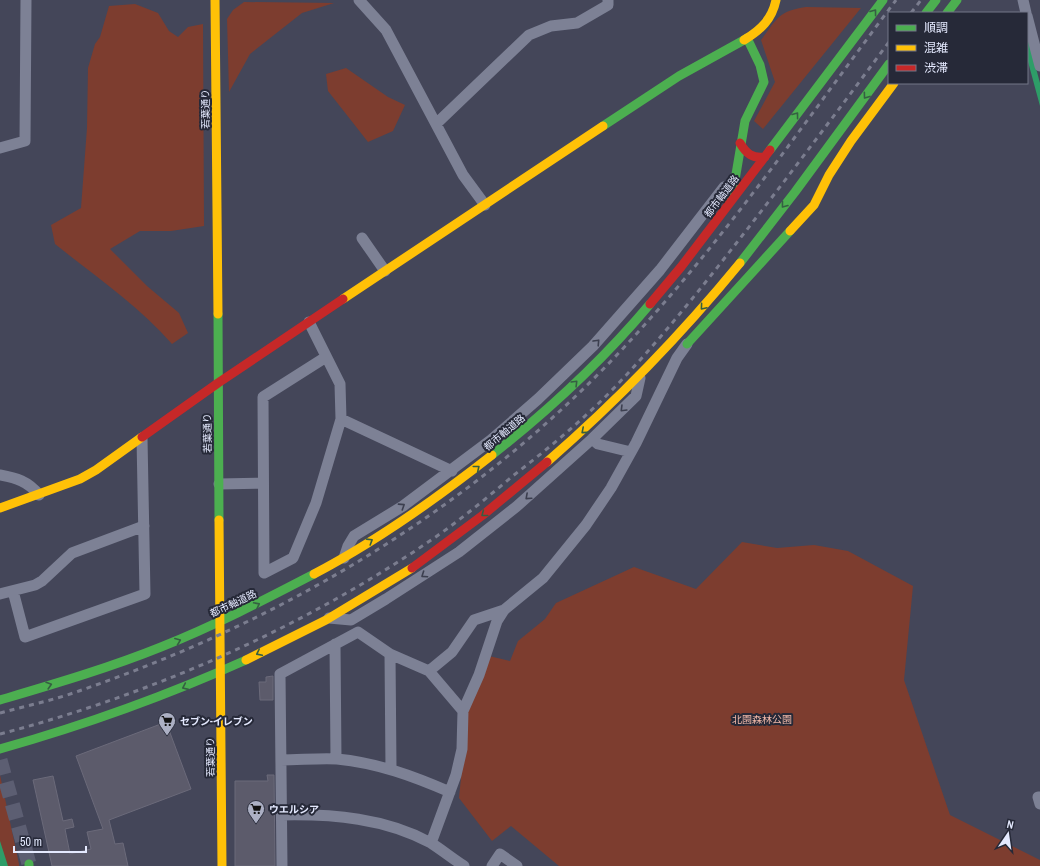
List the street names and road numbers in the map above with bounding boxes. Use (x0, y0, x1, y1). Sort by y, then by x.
street label: 若葉通り (199, 89, 212, 129)
street label: 都市軸道路 (701, 172, 742, 220)
street label: 都市軸道路 (481, 411, 528, 453)
street label: 若葉通り (201, 413, 214, 453)
street label: 都市軸道路 (208, 587, 259, 620)
street label: 若葉通り (204, 737, 217, 777)

